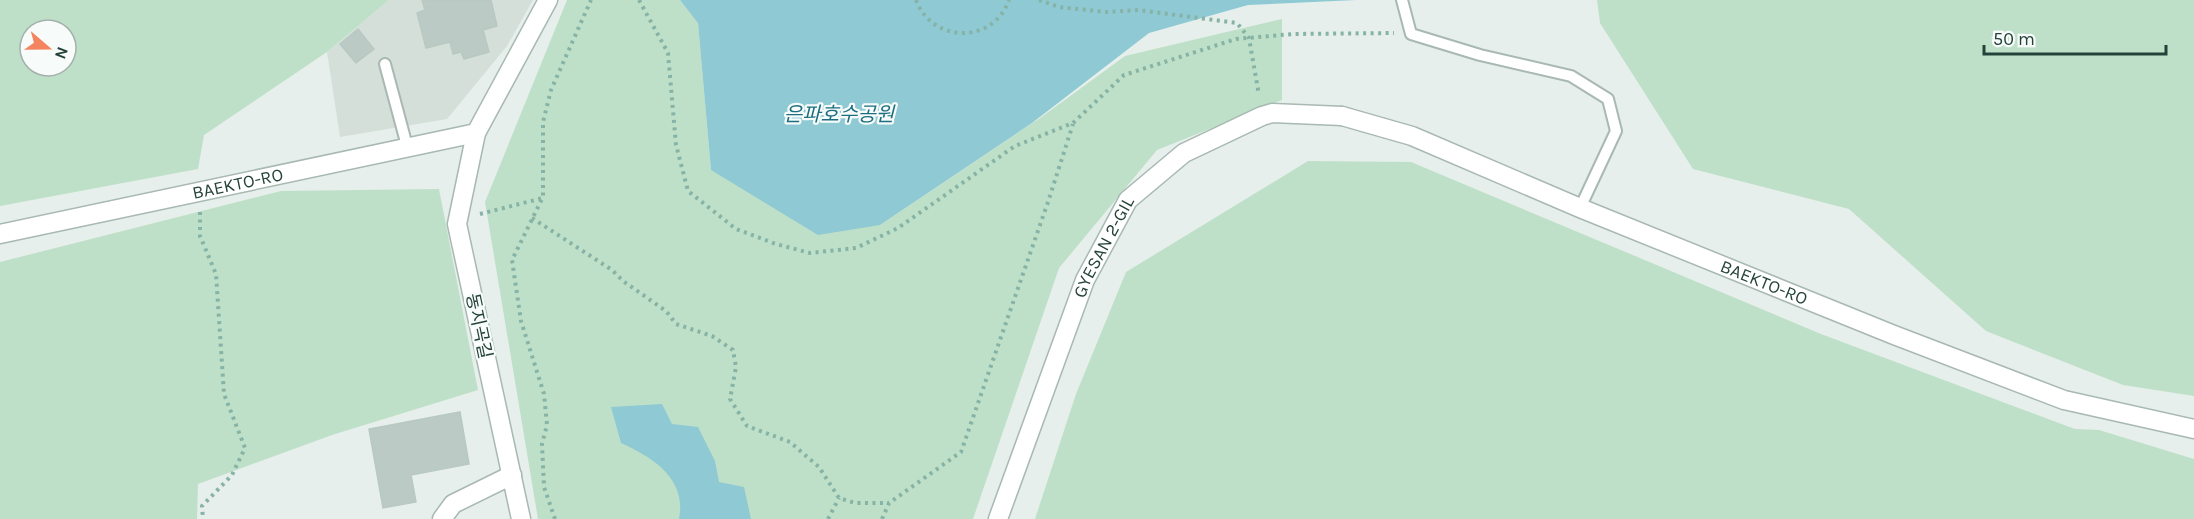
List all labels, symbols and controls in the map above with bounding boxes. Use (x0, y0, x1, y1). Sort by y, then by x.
north arrow (18, 18, 78, 78)
scale bar (1984, 18, 2166, 56)
text: 50 m (1993, 28, 2035, 50)
text: N (51, 44, 73, 62)
water label: 은파호수공원 (784, 103, 896, 126)
street label: BAEKTO-RO (190, 163, 285, 204)
street label: GYESAN 2-GIL (1069, 192, 1139, 301)
street label: BAEKTO-RO (1717, 255, 1811, 310)
street label: 동지곡길 (461, 291, 497, 361)

